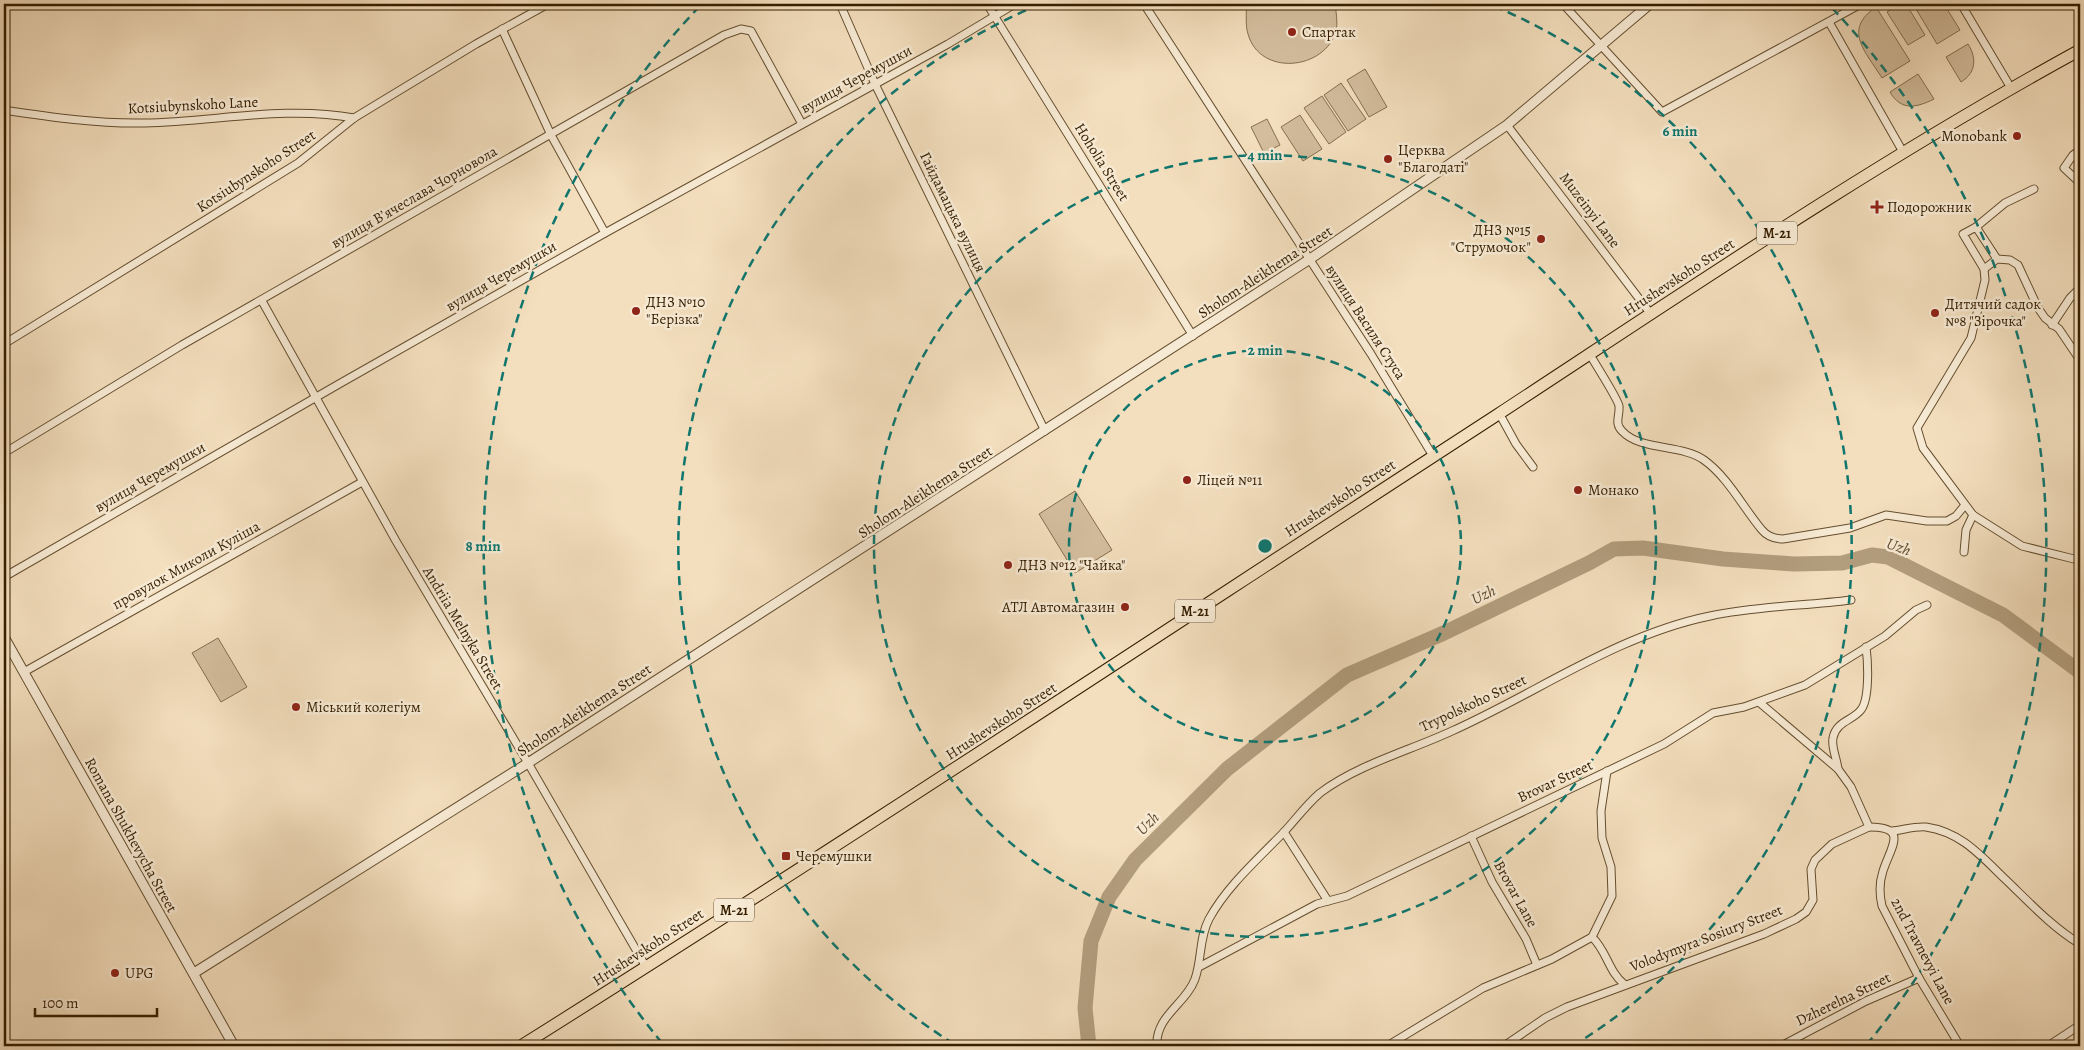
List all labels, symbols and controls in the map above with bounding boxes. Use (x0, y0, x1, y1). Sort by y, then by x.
place label: Спартак (1302, 22, 1356, 42)
marker: Спартак (1286, 26, 1298, 38)
street label: вулиця Черемушки (797, 40, 916, 118)
street label: Kotsiubynskoho Lane (127, 92, 259, 118)
street label: Hoholia Street (1070, 119, 1134, 205)
text: 6 min (1663, 121, 1698, 141)
street label: Kotsiubynskoho Street (193, 125, 319, 217)
place label: Monobank (1941, 126, 2008, 146)
marker: Monobank (2011, 130, 2023, 142)
place label: Церква "Благодаті" (1398, 140, 1469, 177)
street label: вулиця Вʼячеслава Чорновола (327, 141, 501, 253)
text: 4 min (1247, 145, 1283, 165)
street label: Гайдамацька вулиця (915, 149, 991, 275)
marker: Церква "Благодаті" (1382, 153, 1394, 165)
street label: Muzeinyi Lane (1555, 168, 1625, 252)
place label: Подорожник (1887, 197, 1972, 217)
marker: Подорожник (1871, 201, 1883, 213)
place label: ДНЗ №15 "Струмочок" (1451, 220, 1531, 257)
street label: Sholom-Aleikhema Street (1194, 221, 1336, 323)
road number: М-21 (1757, 222, 1797, 244)
marker: ДНЗ №15 "Струмочок" (1535, 233, 1547, 245)
street label: Hrushevskoho Street (1620, 234, 1738, 320)
street label: вулиця Черемушки (442, 236, 560, 316)
street label: вулиця Василя Стуса (1321, 261, 1411, 383)
place label: ДНЗ №10 "Берізка" (646, 292, 705, 329)
place label: Дитячий садок №8 "Зірочка" (1945, 294, 2041, 331)
marker: ДНЗ №10 "Берізка" (630, 305, 642, 317)
marker: Дитячий садок №8 "Зірочка" (1929, 307, 1941, 319)
text: 2 min (1247, 340, 1283, 360)
street label: вулиця Черемушки (91, 437, 209, 517)
street label: Sholom-Aleikhema Street (854, 441, 996, 543)
street label: Hrushevskoho Street (1281, 455, 1399, 541)
place label: Ліцей №11 (1197, 470, 1262, 490)
marker: Ліцей №11 (1181, 474, 1193, 486)
place label: Монако (1588, 480, 1639, 500)
marker: Монако (1572, 484, 1584, 496)
street label: провулок Миколи Куліша (108, 516, 264, 614)
water label: Uzh (1883, 532, 1914, 562)
text: 8 min (465, 536, 501, 556)
centre of rings (1256, 537, 1274, 555)
place label: ДНЗ №12 "Чайка" (1018, 555, 1126, 575)
marker: ДНЗ №12 "Чайка" (1002, 559, 1014, 571)
street label: Andriia Melnyka Street (418, 562, 508, 693)
water label: Uzh (1468, 580, 1499, 610)
place label: АТЛ Автомагазин (1001, 597, 1115, 617)
road number: М-21 (1175, 600, 1215, 622)
marker: АТЛ Автомагазин (1119, 601, 1131, 613)
street label: Sholom-Aleikhema Street (513, 659, 655, 761)
street label: Trypolskoho Street (1416, 670, 1530, 736)
street label: Hrushevskoho Street (942, 678, 1060, 764)
place label: Міський колегіум (306, 697, 421, 717)
marker: Міський колегіум (290, 701, 302, 713)
street label: Romana Shukhevycha Street (80, 754, 182, 916)
street label: Brovar Street (1514, 755, 1596, 807)
water label: Uzh (1131, 807, 1164, 840)
place label: Черемушки (796, 846, 872, 866)
marker: Черемушки (780, 850, 792, 862)
street label: Brovar Lane (1489, 857, 1543, 931)
street label: 2nd Travnevyi Lane (1886, 894, 1960, 1008)
road number: М-21 (714, 898, 754, 922)
street label: Volodymyra Sosiury Street (1626, 900, 1785, 977)
street label: Hrushevskoho Street (589, 904, 707, 990)
place label: UPG (125, 963, 154, 983)
marker: UPG (109, 967, 121, 979)
street label: Dzherelna Street (1792, 967, 1894, 1031)
scale bar (35, 985, 158, 1017)
text: 100 m (42, 993, 79, 1013)

